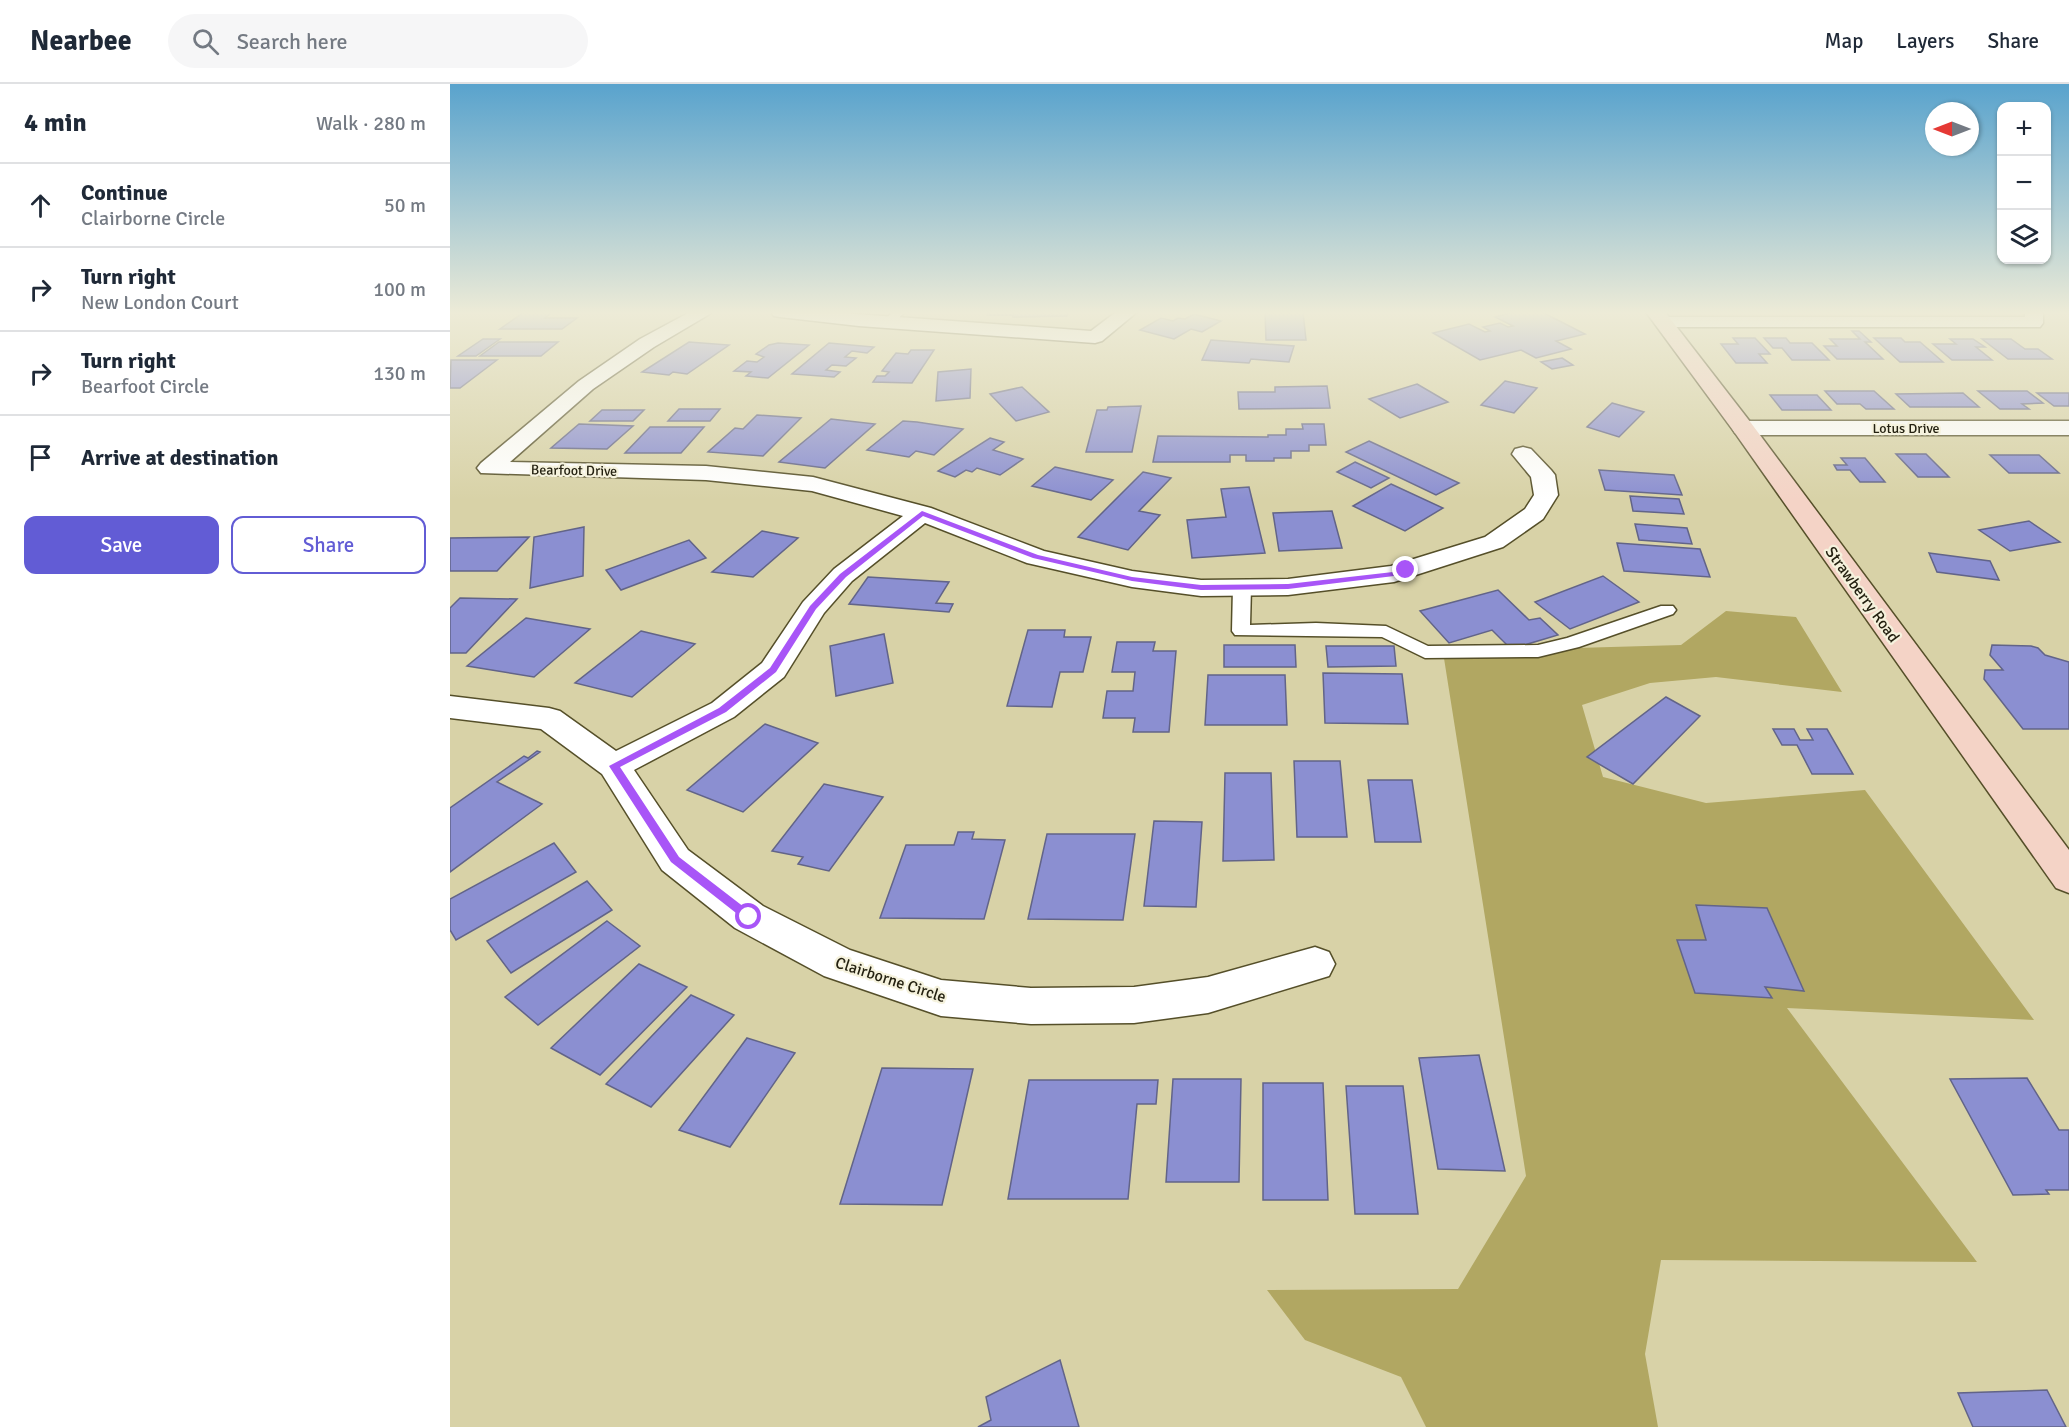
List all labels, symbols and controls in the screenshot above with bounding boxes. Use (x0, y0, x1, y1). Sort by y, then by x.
search box (168, 14, 588, 68)
text: Nearbee (30, 24, 132, 58)
icon: search (189, 25, 222, 58)
text: Search here (237, 28, 348, 55)
text: Map (1825, 28, 1863, 54)
text: Layers (1896, 28, 1954, 54)
text: Share (1987, 28, 2039, 54)
north arrow (1925, 102, 1979, 156)
map controls (1997, 102, 2051, 264)
button: + (1997, 102, 2051, 156)
text: 4 min (24, 107, 87, 139)
text: Walk · 280 m (316, 111, 426, 136)
button: − (1997, 156, 2051, 210)
text: Continue (81, 179, 168, 206)
icon: ahead (24, 189, 57, 222)
text: 50 m (384, 193, 426, 218)
text: Clairborne Circle (81, 206, 225, 231)
button: layers (1997, 210, 2051, 264)
text: Turn right (81, 263, 176, 290)
icon: right (24, 273, 57, 306)
text: 100 m (373, 277, 426, 302)
text: New London Court (81, 290, 239, 315)
text: Turn right (81, 347, 176, 374)
icon: right (24, 357, 57, 390)
text: 130 m (373, 361, 426, 386)
text: Bearfoot Circle (81, 374, 209, 399)
street label: Lotus Drive (1872, 420, 1940, 437)
icon: arrive (24, 441, 57, 474)
text: Arrive at destination (81, 444, 278, 471)
street label: Bearfoot Drive (531, 461, 617, 480)
button: Save (24, 516, 219, 574)
button: Share (231, 516, 426, 574)
street label: Strawberry Road (1821, 543, 1904, 646)
route end (1392, 556, 1418, 582)
route start (735, 903, 761, 929)
street label: Clairborne Circle (833, 953, 949, 1007)

